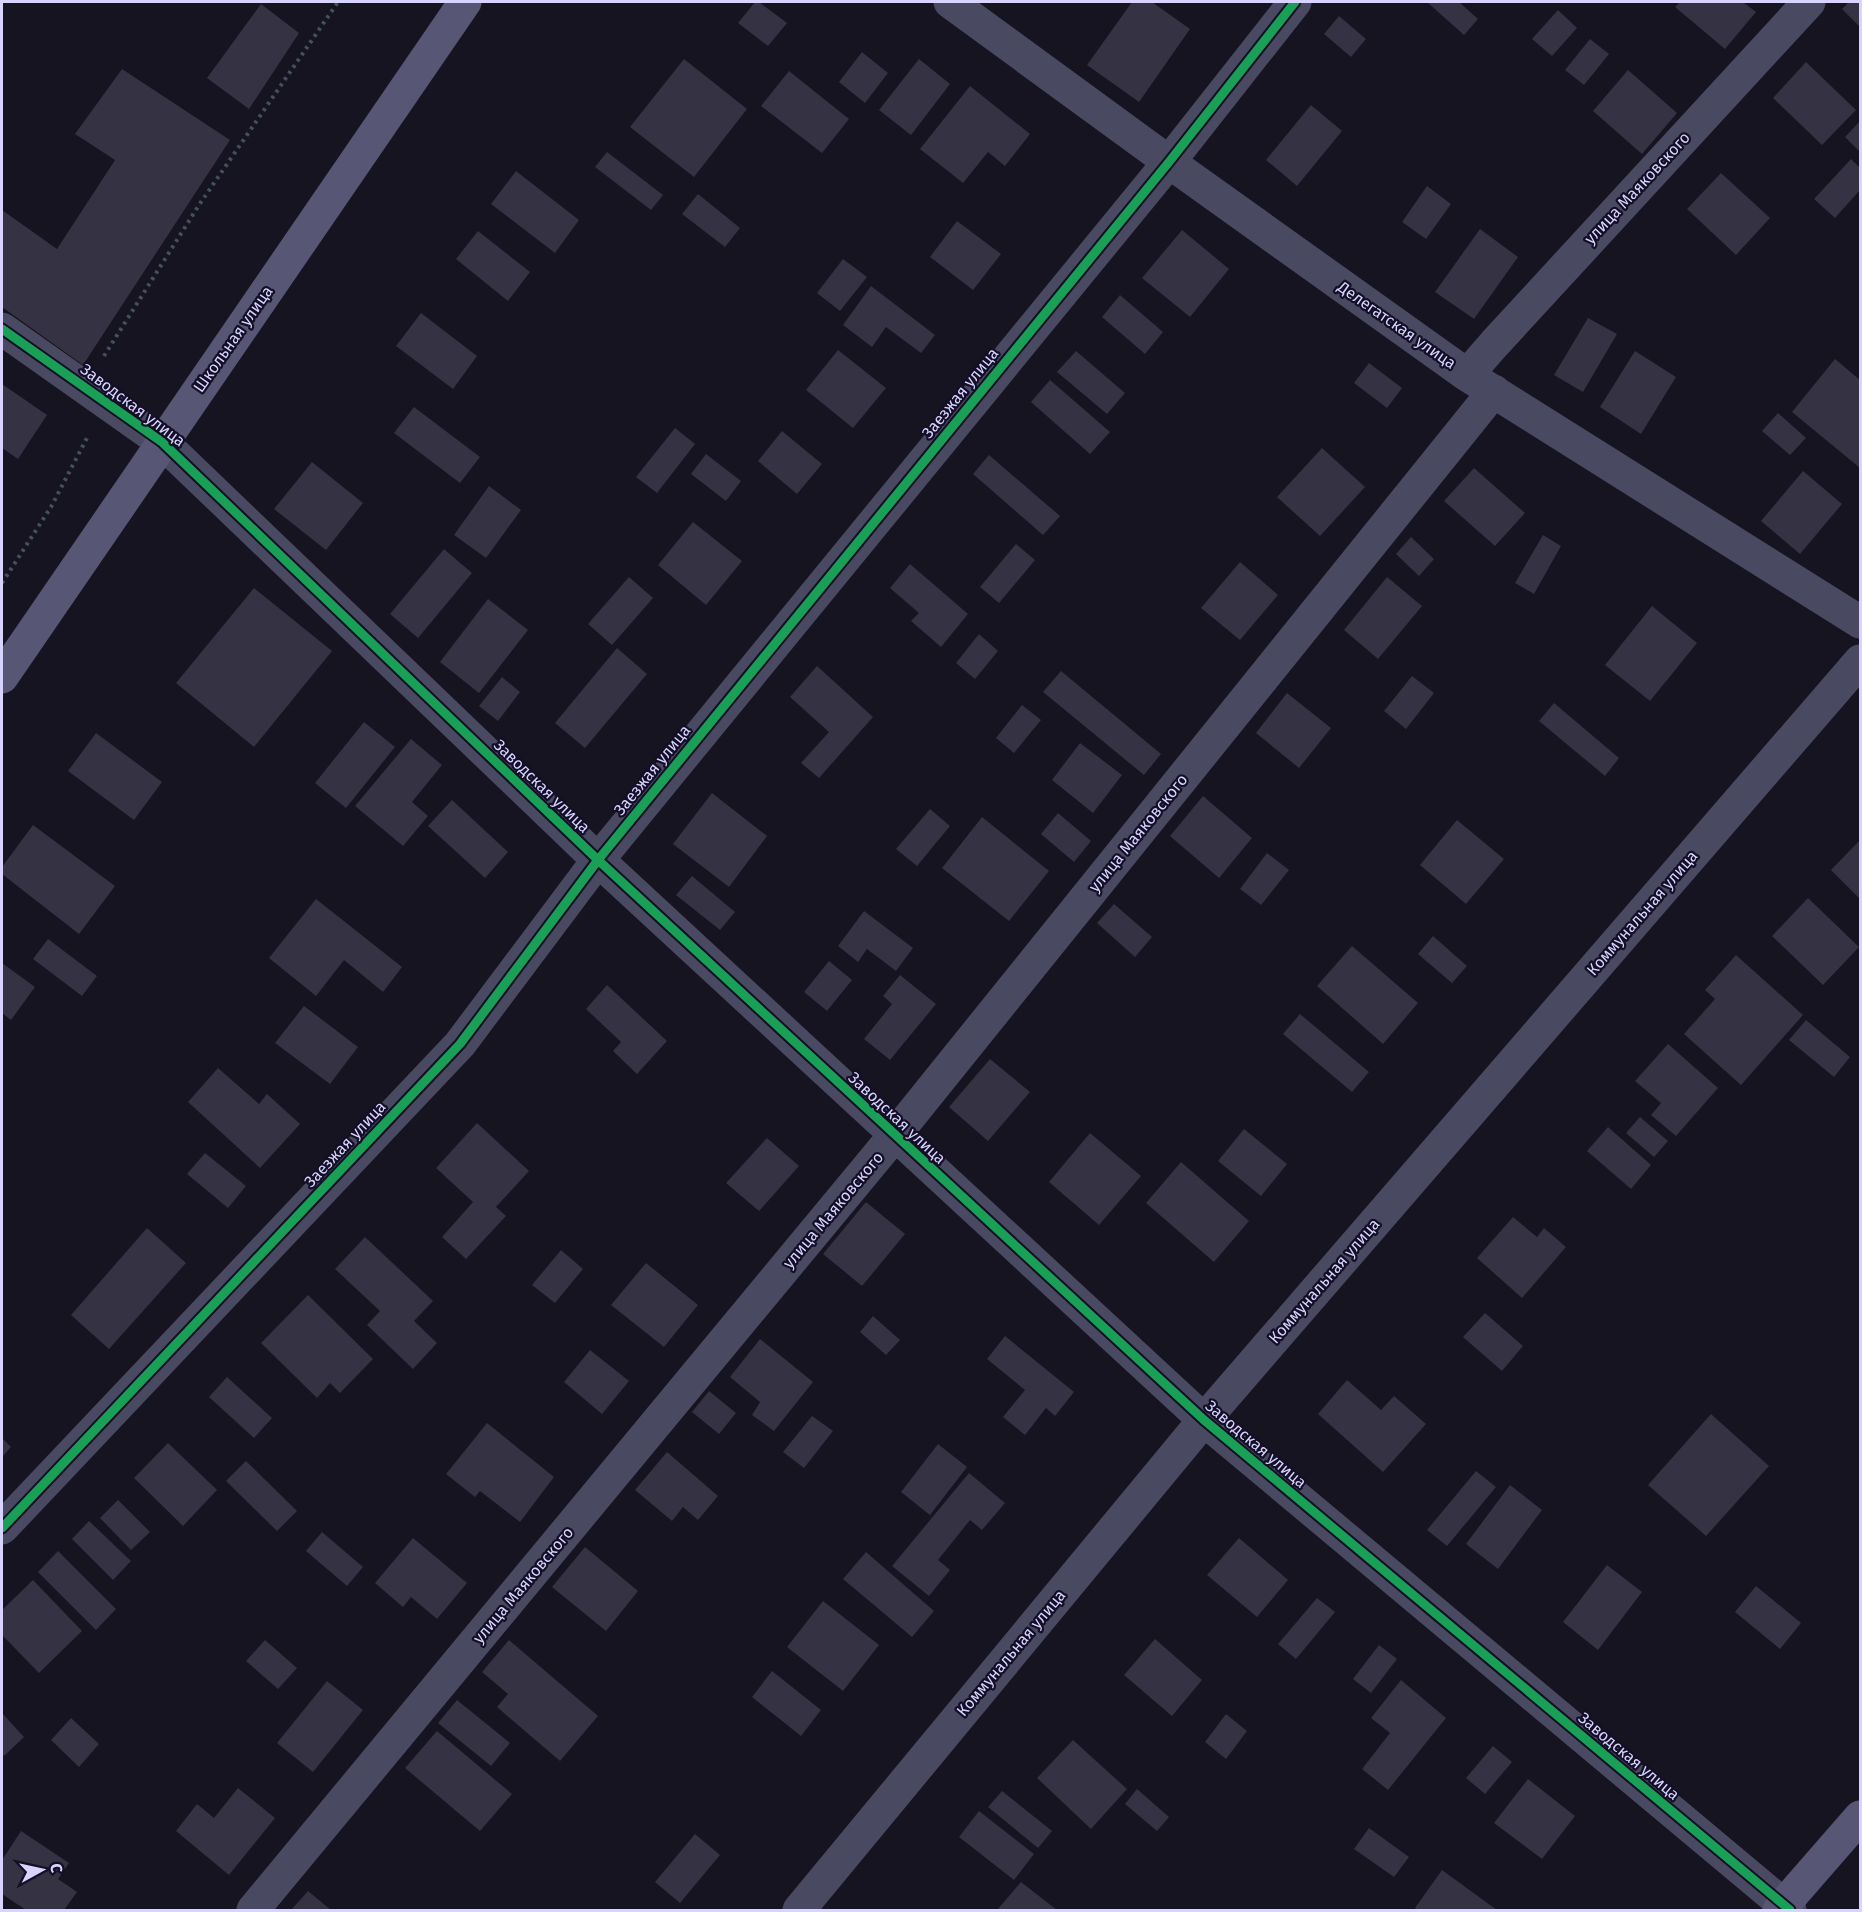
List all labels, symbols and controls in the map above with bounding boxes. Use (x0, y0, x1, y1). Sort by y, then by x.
street label: улица Маяковского (1580, 128, 1694, 248)
street label: Делегатская улица (1333, 277, 1460, 373)
street label: Школьная улица (189, 282, 277, 396)
street label: Заезжая улица (918, 344, 1002, 442)
street label: Заводская улица (77, 359, 189, 451)
street label: Заезжая улица (610, 721, 694, 819)
street label: Заводская улица (490, 735, 594, 837)
street label: улица Маяковского (1085, 770, 1191, 896)
street label: Коммунальная улица (1583, 847, 1701, 979)
street label: Заводская улица (844, 1068, 950, 1168)
street label: Заезжая улица (300, 1097, 390, 1191)
street label: улица Маяковского (779, 1148, 887, 1272)
street label: Коммунальная улица (1265, 1215, 1383, 1347)
street label: Заводская улица (1202, 1396, 1310, 1492)
street label: улица Маяковского (469, 1523, 577, 1647)
street label: Коммунальная улица (953, 1586, 1069, 1720)
street label: Заводская улица (1575, 1708, 1683, 1804)
north arrow (12, 1840, 72, 1900)
text: С (46, 1862, 67, 1875)

